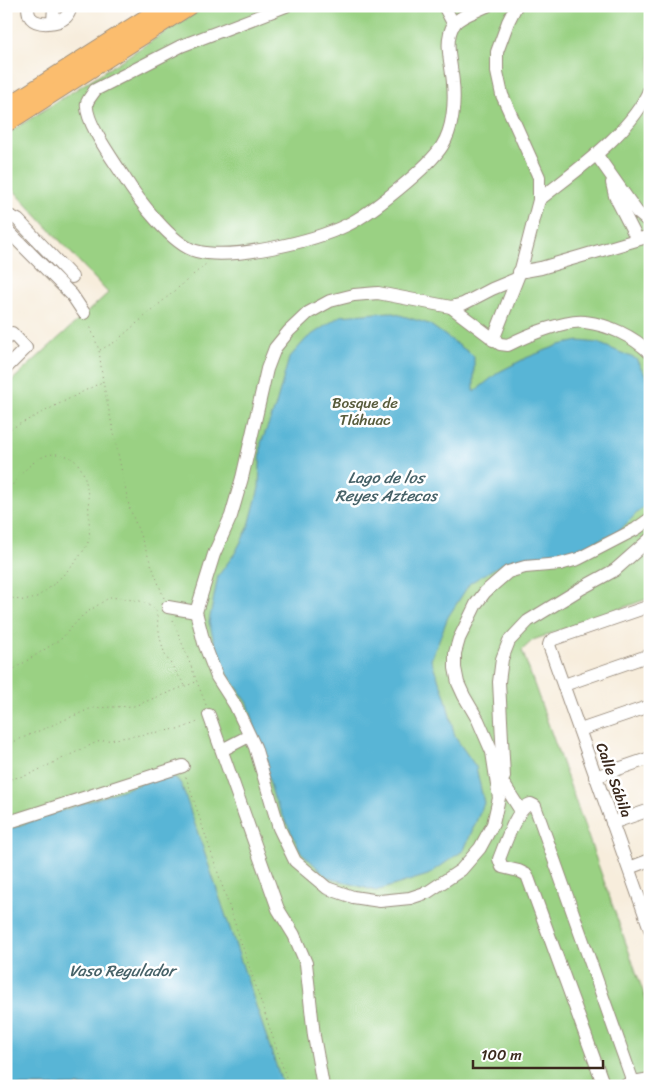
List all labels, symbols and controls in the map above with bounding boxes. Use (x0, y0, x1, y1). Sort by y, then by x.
park label: Bosque de Tláhuac (332, 390, 398, 433)
water label: Lago de los Reyes Aztecas (335, 463, 439, 510)
street label: Calle Sábila (588, 739, 640, 822)
water label: Vaso Regulador (69, 956, 178, 985)
scale bar (473, 1037, 604, 1069)
text: 100 m (481, 1042, 522, 1068)

